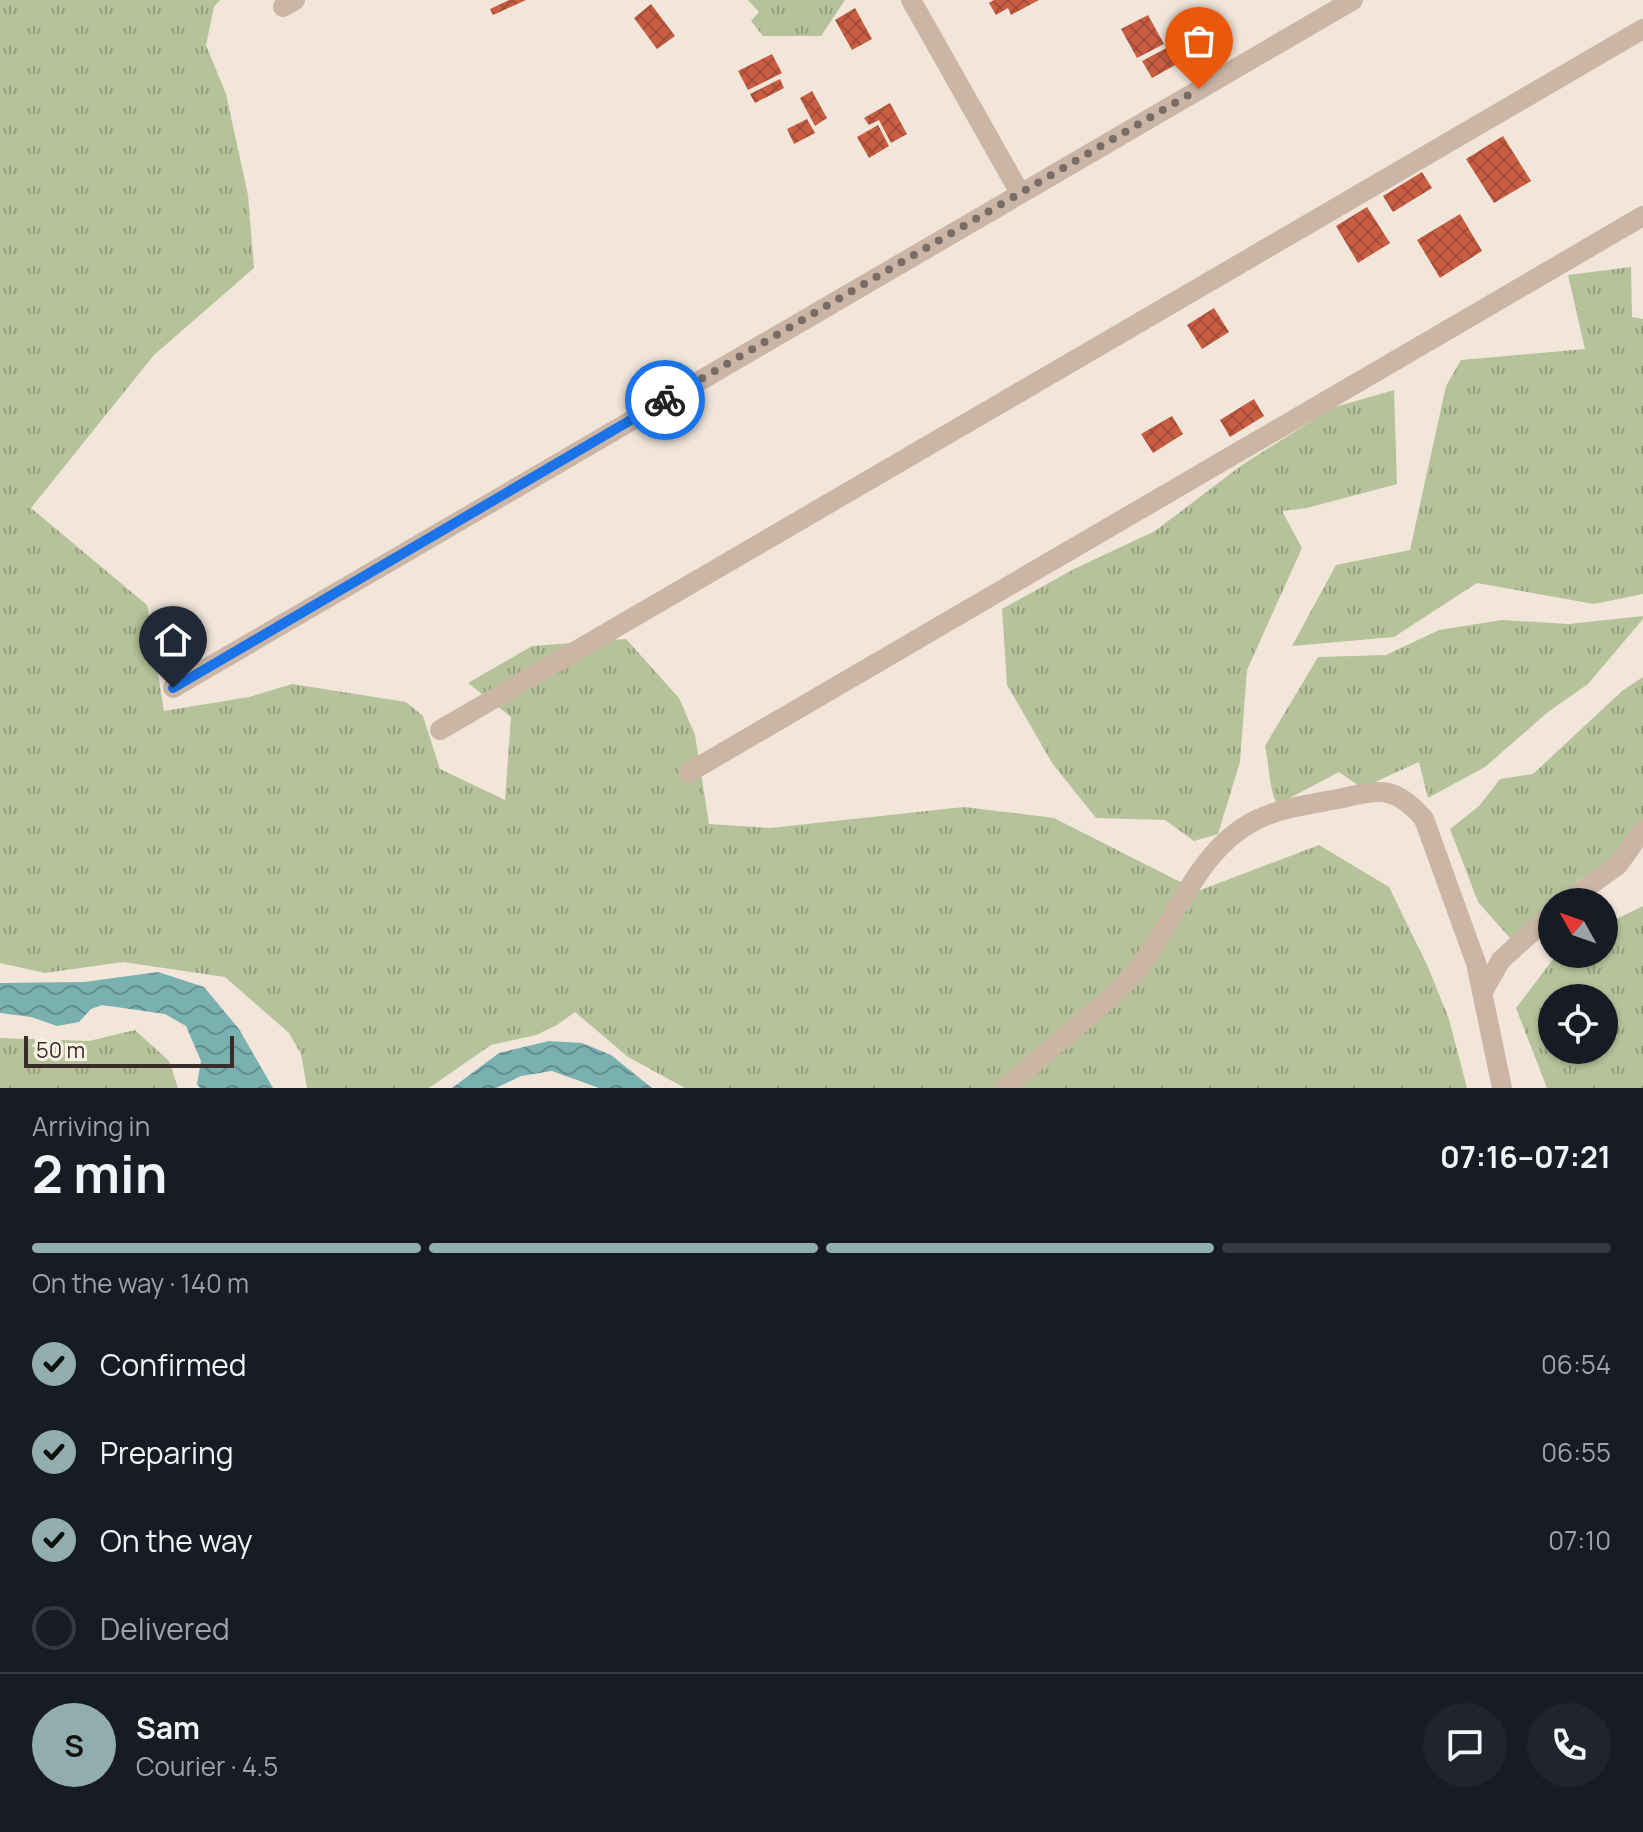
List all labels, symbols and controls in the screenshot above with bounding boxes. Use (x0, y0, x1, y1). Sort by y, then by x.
pin (1165, 7, 1233, 89)
icon: bag (1177, 19, 1221, 63)
courier (625, 360, 705, 440)
icon: bike (643, 378, 687, 422)
pin (139, 606, 207, 688)
icon: home (151, 618, 195, 662)
north arrow (1538, 888, 1618, 968)
map controls (1538, 888, 1618, 1064)
button: locate (1538, 984, 1618, 1064)
scale bar (24, 1032, 234, 1068)
text: 50 m (36, 1035, 85, 1065)
text: Arriving in (32, 1108, 150, 1144)
text: 07:16–07:21 (1440, 1136, 1611, 1177)
text: 2 min (32, 1138, 167, 1209)
text: On the way · 140 m (32, 1265, 249, 1301)
icon: check (32, 1342, 76, 1386)
text: Confirmed (100, 1344, 247, 1385)
text: 06:54 (1541, 1346, 1611, 1382)
icon: check (32, 1430, 76, 1474)
text: Preparing (100, 1432, 234, 1473)
text: 06:55 (1541, 1434, 1611, 1470)
icon: check (32, 1518, 76, 1562)
text: On the way (100, 1520, 253, 1561)
text: 07:10 (1548, 1522, 1611, 1558)
text: Delivered (100, 1608, 230, 1649)
button: chat (1423, 1703, 1507, 1787)
button: phone (1527, 1703, 1611, 1787)
text: Sam (136, 1707, 200, 1748)
text: S (64, 1725, 84, 1766)
text: Courier · 4.5 (136, 1748, 278, 1784)

